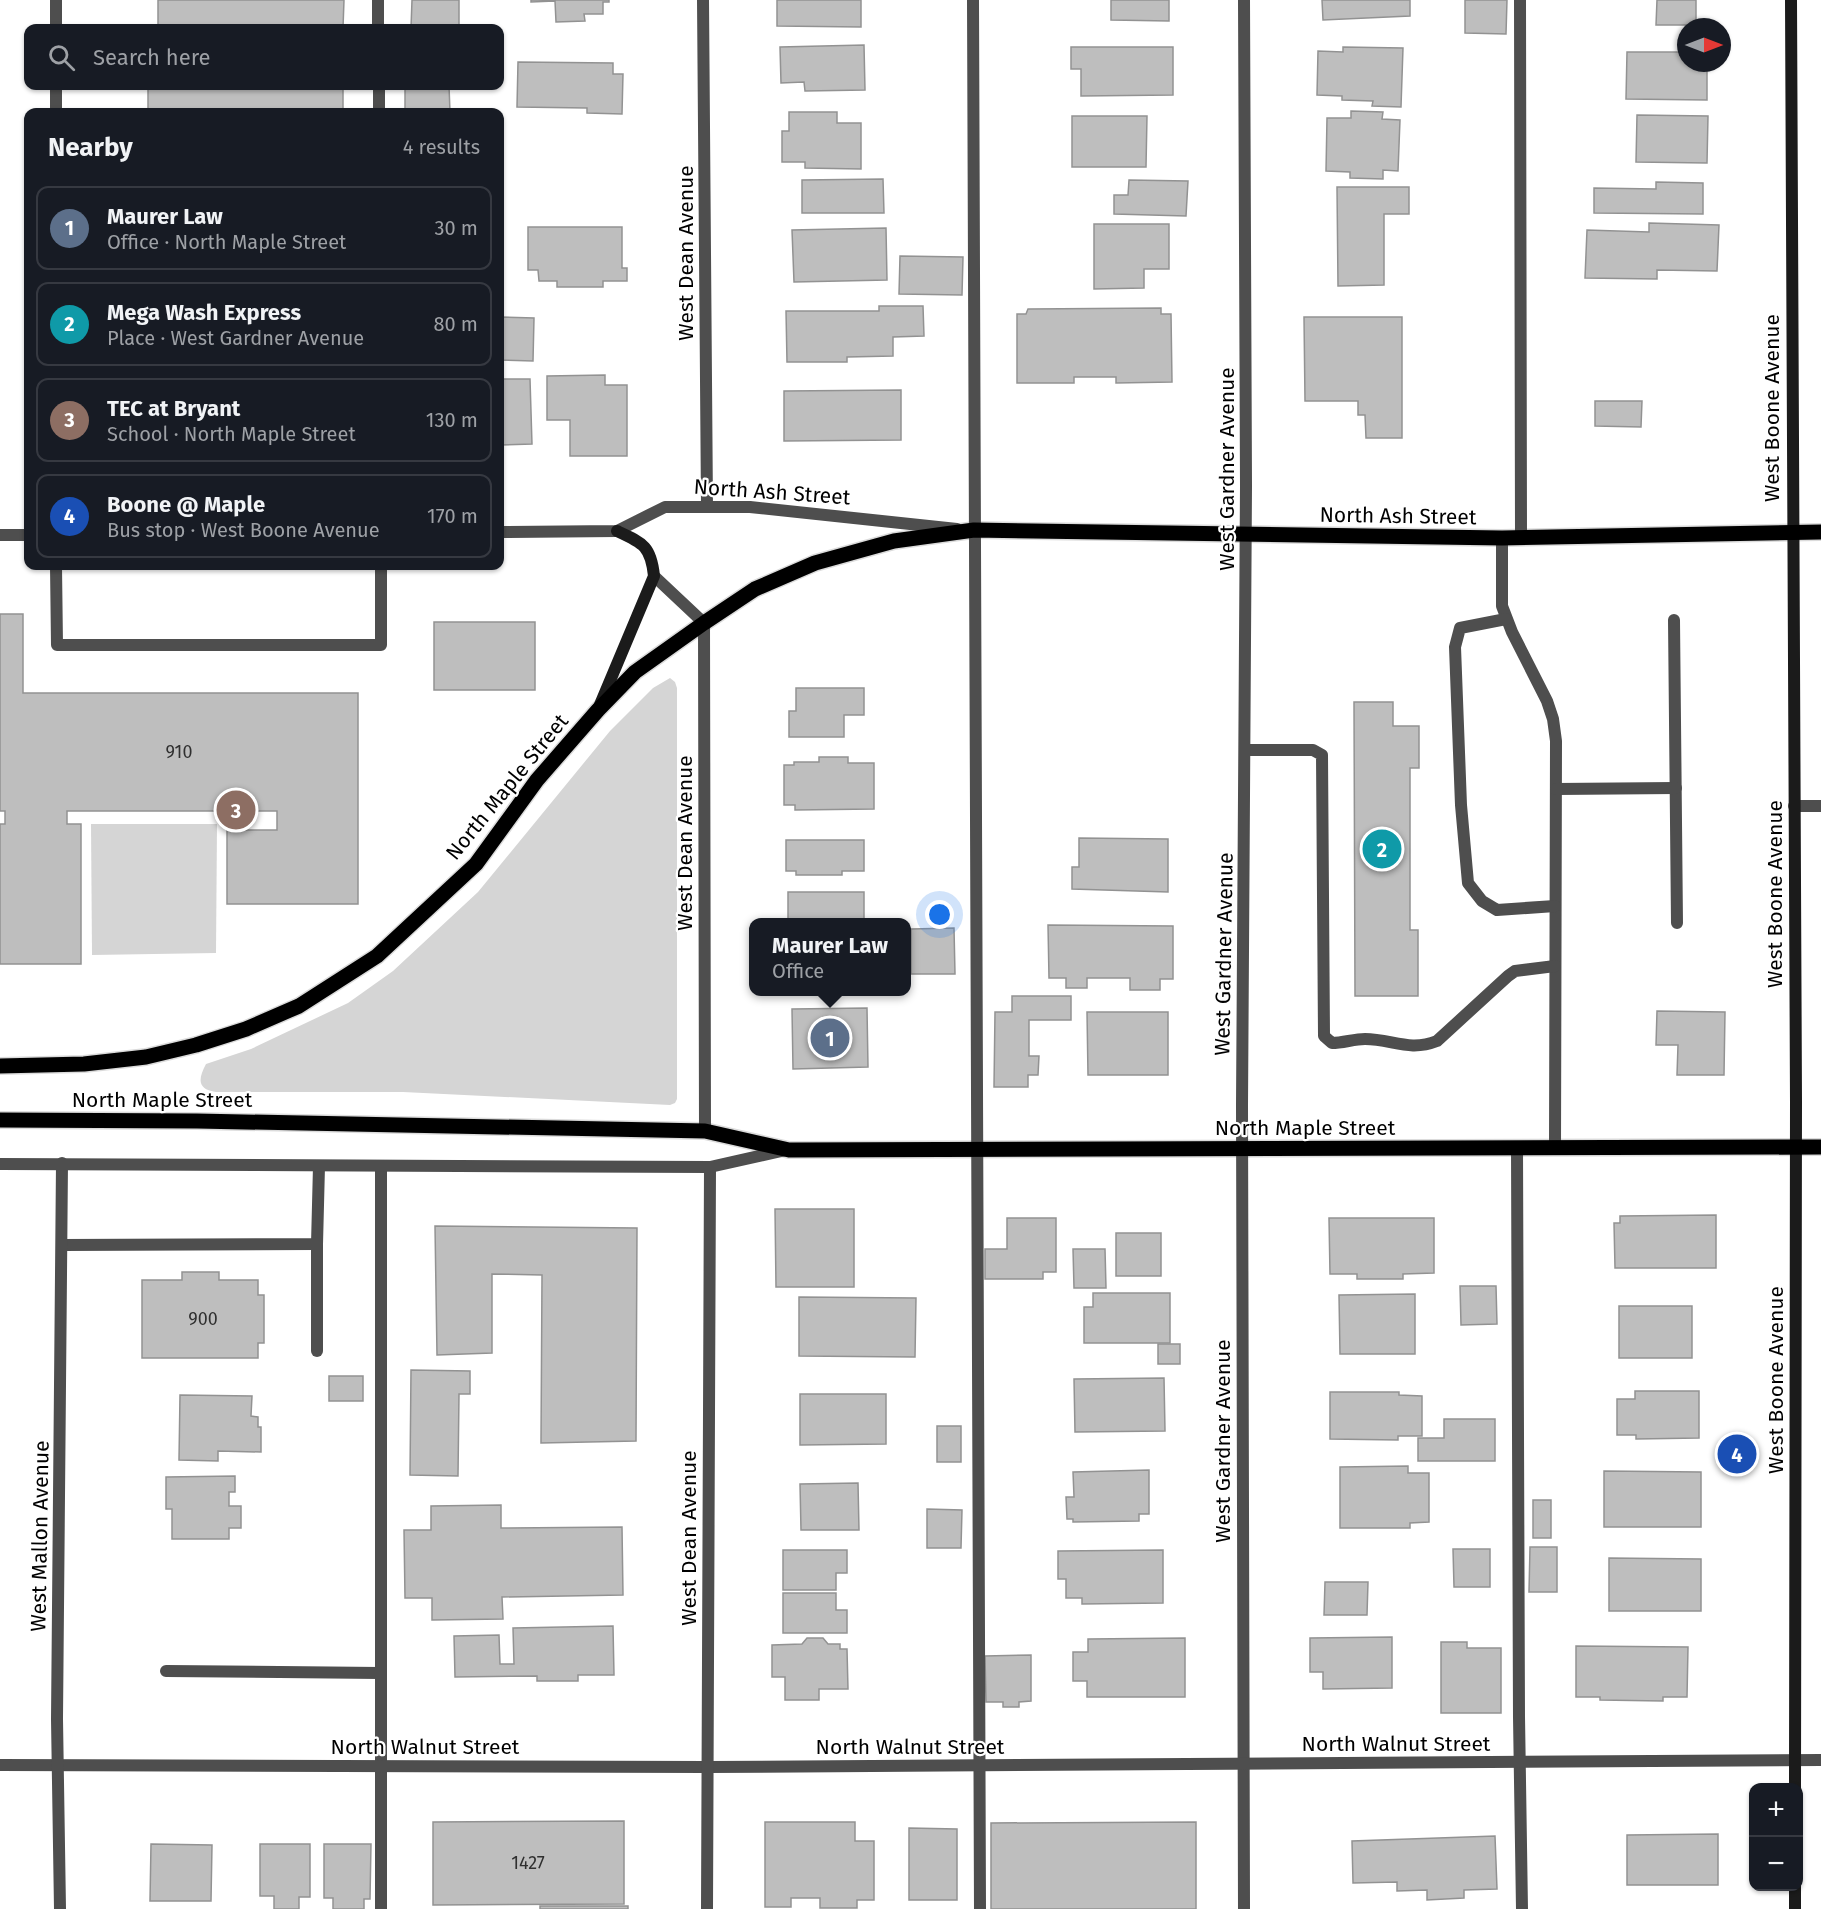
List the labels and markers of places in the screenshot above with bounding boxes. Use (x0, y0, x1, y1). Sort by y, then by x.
pin: 3 (216, 788, 256, 832)
pin: 2 (1362, 826, 1402, 872)
pin: 1 (810, 1016, 850, 1060)
pin: 4 (1718, 1432, 1756, 1476)

